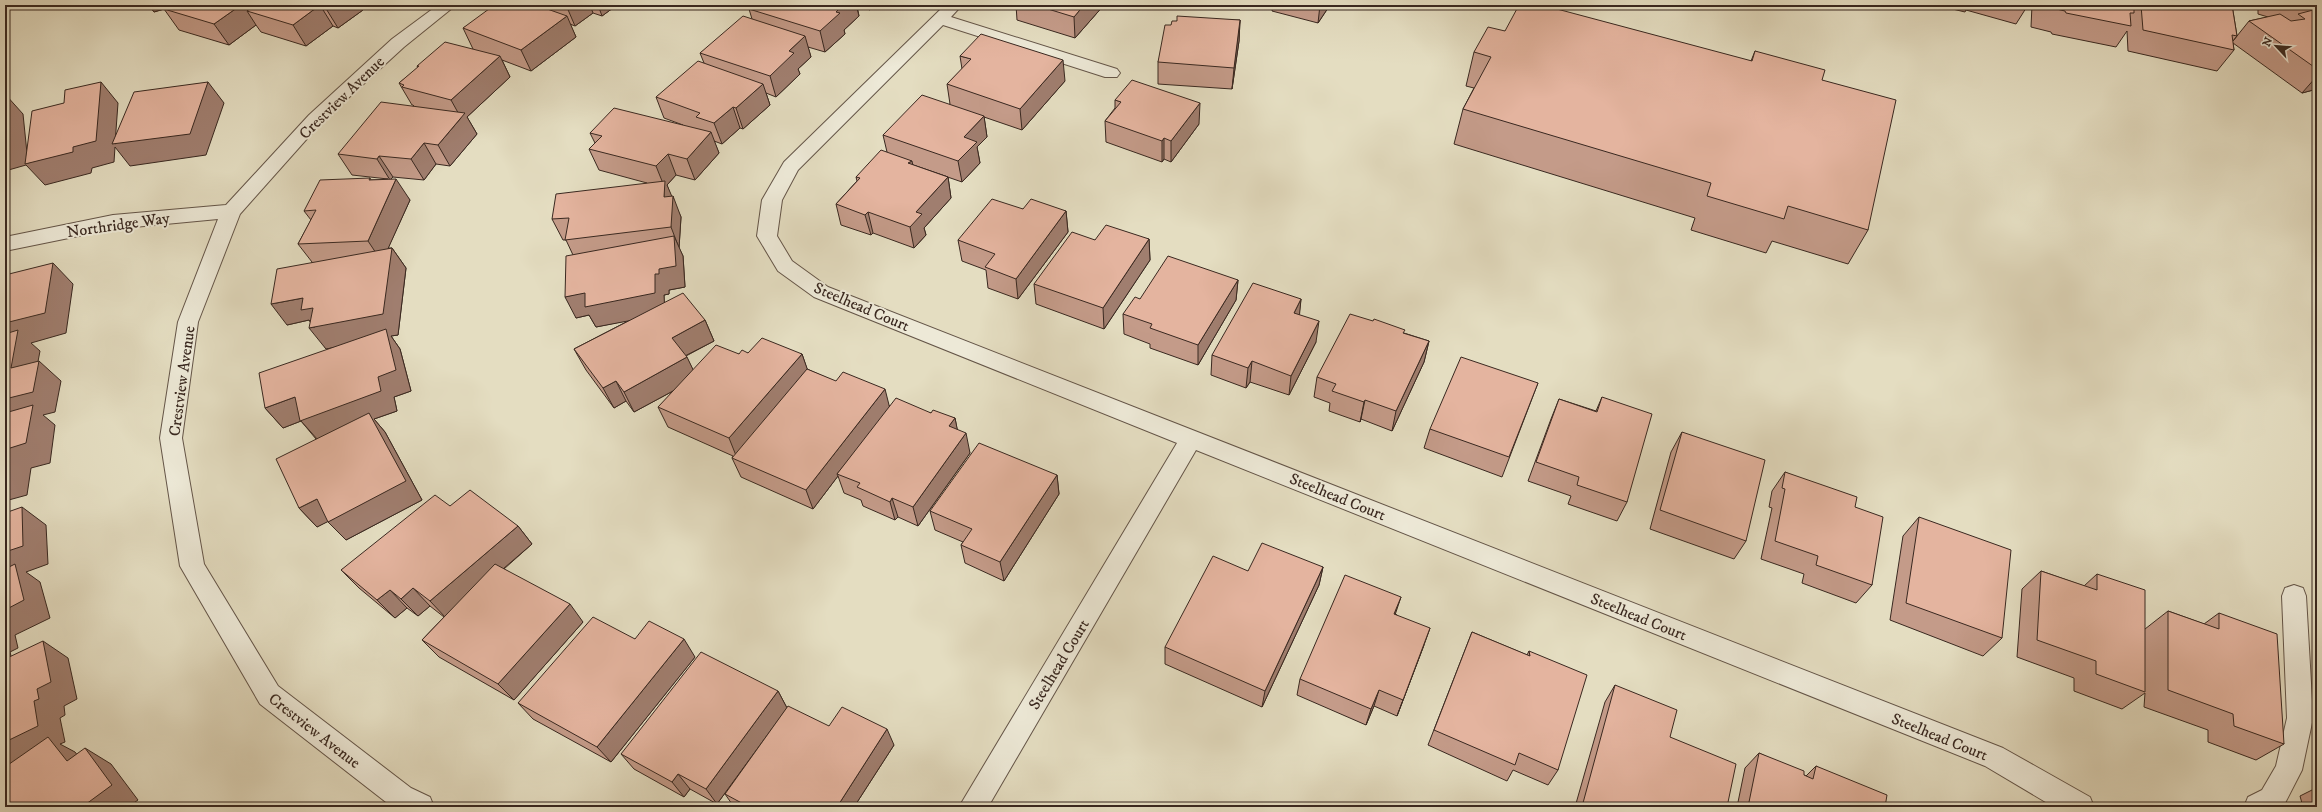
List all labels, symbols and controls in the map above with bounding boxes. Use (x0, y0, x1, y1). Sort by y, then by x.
north arrow (2256, 26, 2296, 66)
text: N (2260, 35, 2276, 49)
street label: Crestview Avenue (295, 52, 389, 144)
street label: Northridge Way (65, 208, 171, 242)
street label: Steelhead Court (811, 278, 912, 336)
street label: Crestview Avenue (164, 324, 200, 438)
street label: Steelhead Court (1287, 469, 1389, 525)
street label: Steelhead Court (1588, 589, 1690, 645)
street label: Steelhead Court (1024, 616, 1094, 713)
street label: Crestview Avenue (264, 689, 365, 773)
street label: Steelhead Court (1889, 709, 1991, 765)

